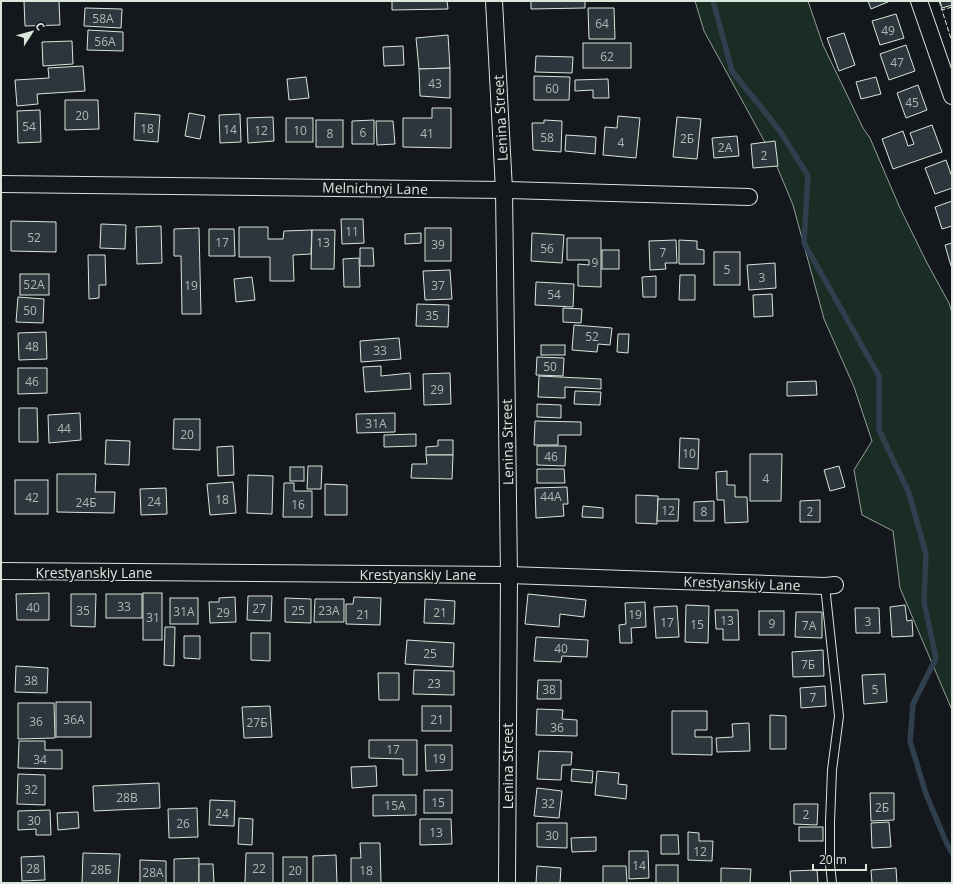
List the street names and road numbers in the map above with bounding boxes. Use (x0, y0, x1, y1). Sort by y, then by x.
street label: Lenina Street (488, 74, 512, 162)
street label: Melnichnyi Lane (322, 178, 428, 198)
street label: Lenina Street (497, 399, 517, 485)
street label: Krestyanskiy Lane (36, 563, 153, 582)
street label: Krestyanskiy Lane (360, 565, 477, 584)
street label: Krestyanskiy Lane (683, 571, 801, 595)
street label: Lenina Street (498, 723, 517, 809)

